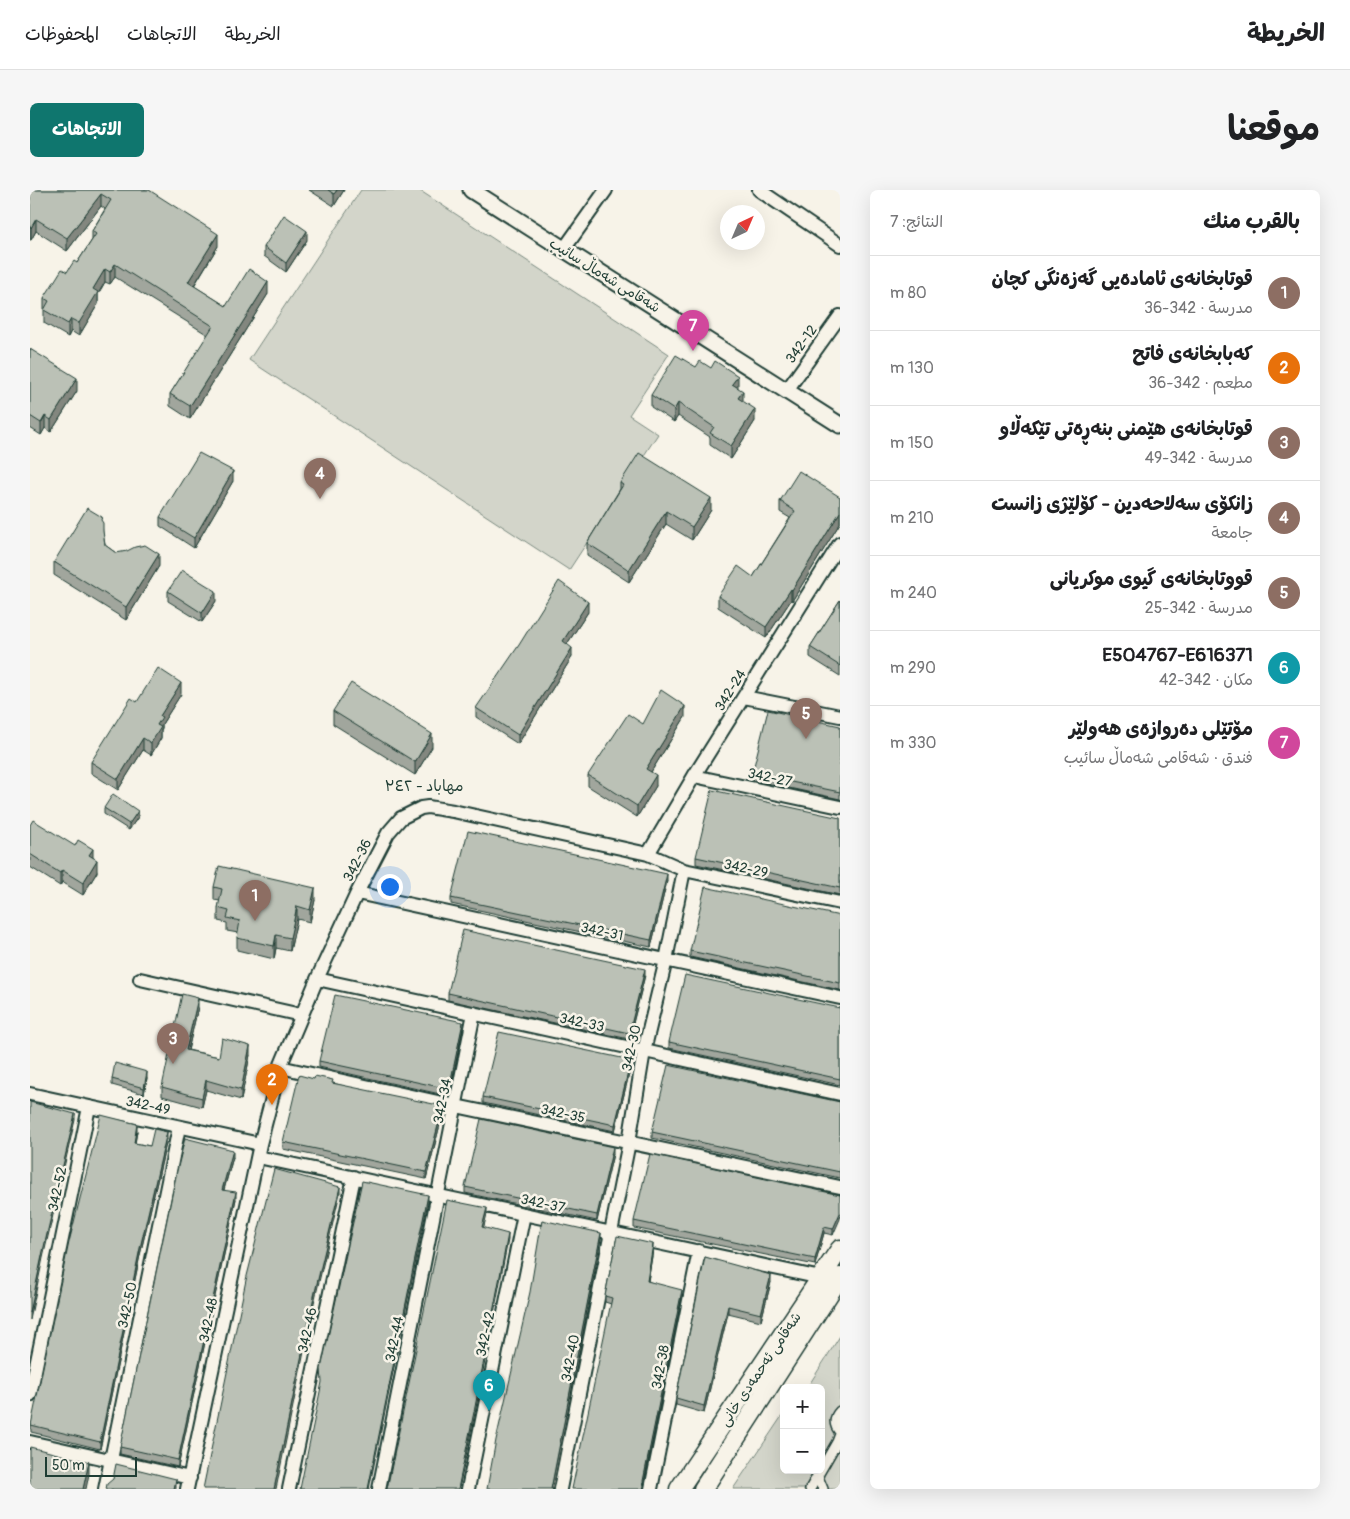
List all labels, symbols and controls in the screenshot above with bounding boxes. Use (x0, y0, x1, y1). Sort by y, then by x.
text: الخريطة (1247, 19, 1325, 48)
text: المحفوظات (25, 23, 99, 46)
text: الاتجاهات (127, 23, 197, 46)
text: الخريطة (225, 23, 281, 46)
button: الاتجاهات (30, 103, 144, 157)
text: موقعنا (1227, 107, 1320, 151)
north arrow (720, 205, 765, 250)
text: بالقرب منك (1203, 208, 1300, 235)
text: النتائج: 7 (890, 212, 943, 232)
street label: شەقامی شەماڵ سائیب (546, 233, 664, 316)
text: قوتابخانەی ئامادەیی گەزەنگی کچان (992, 267, 1253, 291)
text: 80 m (890, 283, 927, 303)
text: 1 (1281, 283, 1287, 303)
text: مدرسة · 342-36 (1144, 298, 1253, 318)
pin: 7 (677, 310, 709, 351)
street label: 342-12 (782, 322, 821, 367)
text: كەبابخانەی فاتح (1132, 342, 1253, 366)
text: 130 m (890, 358, 934, 378)
text: 2 (1280, 358, 1288, 378)
text: مطعم · 342-36 (1148, 373, 1253, 393)
text: قوتابخانەی هێمنی بنەڕەتی تێکەڵاو (1000, 417, 1253, 441)
text: 150 m (890, 433, 934, 453)
text: 3 (1280, 433, 1288, 453)
text: مدرسة · 342-49 (1145, 448, 1253, 468)
pin: 4 (304, 458, 336, 499)
text: زانکۆی سەلاحەدین - کۆلێژی زانست (991, 492, 1253, 516)
text: 210 m (890, 508, 934, 528)
text: 4 (1279, 508, 1289, 528)
text: جامعة (1211, 523, 1253, 543)
text: قووتابخانەی گيوی موكريانی (1050, 567, 1253, 591)
text: 240 m (890, 583, 937, 603)
text: 5 (1280, 583, 1288, 603)
text: مدرسة · 342-25 (1145, 598, 1253, 618)
text: E504767-E616371 (1102, 643, 1253, 667)
text: 290 m (890, 658, 936, 678)
text: 6 (1279, 658, 1289, 678)
street label: 342-24 (711, 666, 750, 714)
text: مكان · 342-42 (1159, 670, 1253, 690)
pin: 5 (790, 698, 822, 739)
text: مۆتێلی دەروازەی هەولێر (1069, 717, 1253, 741)
text: 330 m (890, 733, 937, 753)
text: 7 (1280, 733, 1288, 753)
text: فندق · شەقامی شەماڵ سائیب (1064, 748, 1253, 768)
street label: 342-27 (746, 765, 794, 791)
district label: مهاباد - ٣٤٢ (385, 777, 463, 796)
street label: 342-36 (340, 836, 375, 884)
street label: 342-29 (722, 856, 770, 881)
your location (377, 874, 403, 900)
pin: 1 (239, 880, 271, 921)
street label: 342-31 (579, 919, 625, 944)
street label: 342-33 (558, 1009, 606, 1036)
pin: 3 (157, 1023, 189, 1064)
street label: 342-30 (618, 1023, 645, 1073)
pin: 2 (256, 1064, 288, 1105)
street label: 342-34 (430, 1077, 455, 1125)
street label: 342-49 (124, 1092, 172, 1118)
street label: 342-35 (539, 1100, 587, 1126)
street label: 342-52 (44, 1165, 71, 1213)
street label: 342-37 (519, 1191, 567, 1217)
street label: 342-50 (114, 1280, 141, 1330)
street label: 342-48 (196, 1296, 221, 1344)
street label: 342-46 (294, 1306, 321, 1354)
street label: شەقامی ئەحمەدی خانی (716, 1309, 805, 1429)
street label: 342-42 (472, 1310, 499, 1358)
street label: 342-44 (382, 1315, 407, 1363)
street label: 342-40 (558, 1333, 583, 1383)
street label: 342-38 (648, 1344, 673, 1391)
pin: 6 (473, 1370, 505, 1411)
map controls (780, 1384, 825, 1474)
button: + (780, 1384, 825, 1429)
button: − (780, 1429, 825, 1474)
scale bar (45, 1454, 138, 1477)
text: 50 m (52, 1457, 85, 1474)

